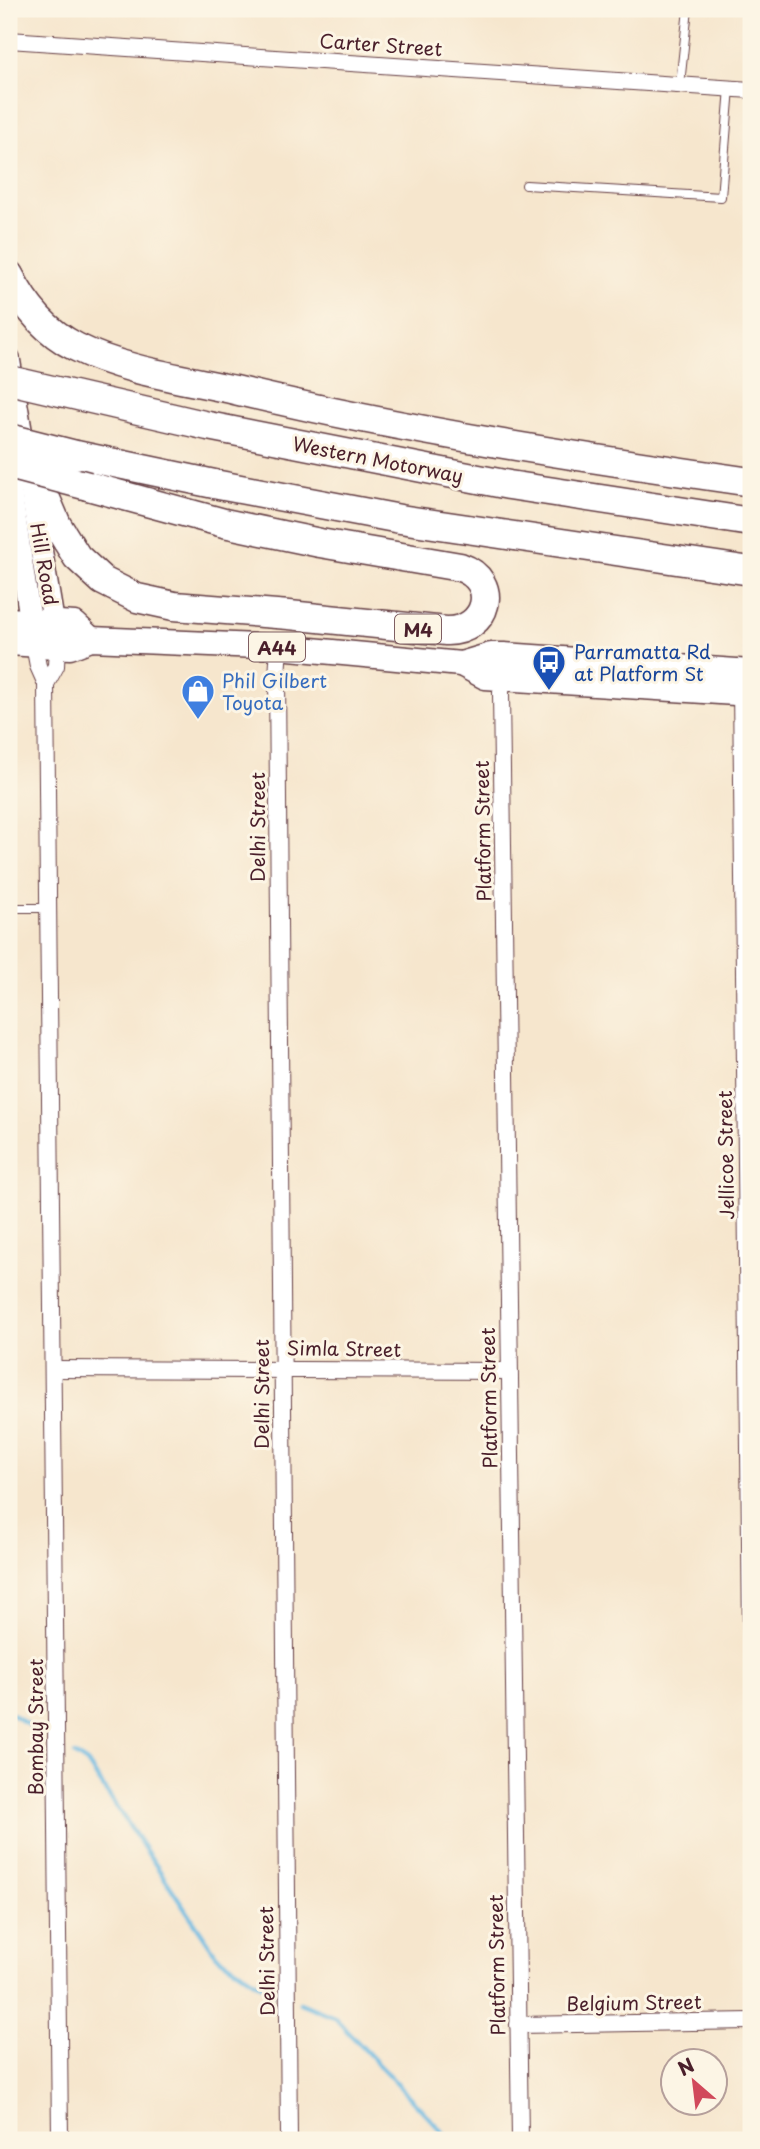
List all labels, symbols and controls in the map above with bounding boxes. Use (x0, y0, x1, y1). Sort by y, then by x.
street label: Carter Street (319, 26, 444, 62)
street label: Western Motorway (290, 429, 466, 489)
street label: Hill Road (24, 520, 66, 608)
road number: M4 (395, 614, 441, 644)
road number: A44 (249, 632, 305, 662)
place label: Parramatta Rd at Platform St (574, 637, 711, 687)
bus stop icon: Parramatta Rd at Platform St (530, 643, 568, 692)
place label: Phil Gilbert Toyota (222, 666, 327, 716)
shop icon: Phil Gilbert Toyota (179, 672, 217, 721)
street label: Platform Street (467, 760, 497, 902)
street label: Delhi Street (243, 772, 271, 882)
street label: Jellicoe Street (710, 1090, 740, 1220)
street label: Platform Street (473, 1327, 503, 1469)
street label: Simla Street (287, 1333, 402, 1363)
street label: Delhi Street (247, 1339, 275, 1449)
street label: Bombay Street (21, 1658, 49, 1796)
street label: Platform Street (481, 1894, 511, 2036)
street label: Delhi Street (251, 1906, 281, 2016)
street label: Belgium Street (566, 1987, 702, 2017)
north arrow (658, 2048, 728, 2118)
text: N (672, 2050, 699, 2082)

